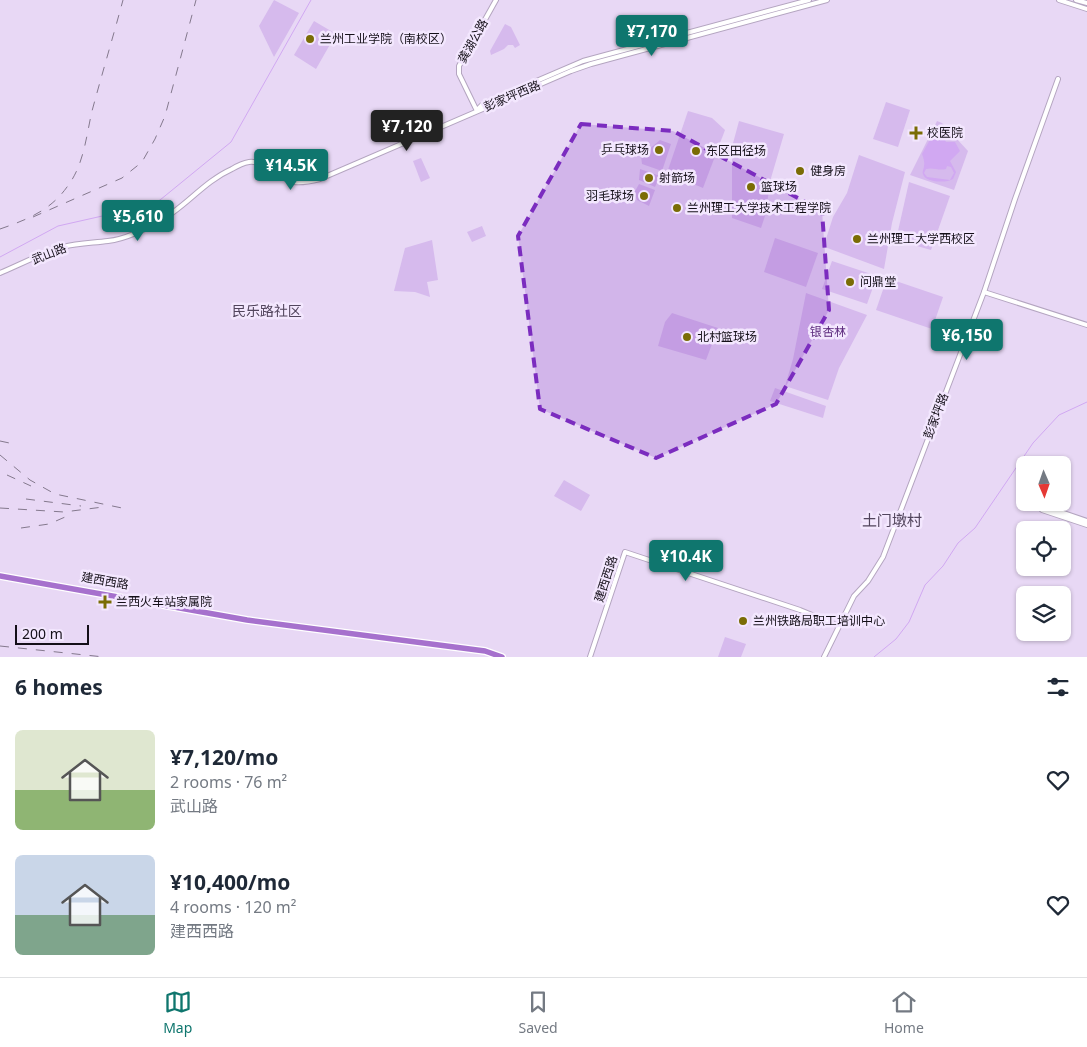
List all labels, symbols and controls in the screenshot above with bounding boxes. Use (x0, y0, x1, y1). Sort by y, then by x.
pin: ¥7,170 (611, 15, 693, 57)
street label: 龚湖公路 (453, 16, 492, 66)
text: ¥7,170 (627, 20, 677, 42)
place label: 兰州工业学院（南校区） (320, 30, 452, 47)
marker: 兰州工业学院（南校区） (304, 33, 316, 45)
street label: 彭家坪西路 (481, 76, 543, 115)
pin: ¥7,120 (366, 110, 448, 152)
text: ¥7,120 (382, 115, 432, 137)
place label: 校医院 (927, 124, 963, 141)
marker: 校医院 (909, 126, 923, 140)
place label: 乒乓球场 (601, 141, 649, 158)
place label: 东区田径场 (706, 142, 766, 159)
marker: 乒乓球场 (653, 144, 665, 156)
marker: 东区田径场 (690, 145, 702, 157)
pin: ¥14.5K (250, 148, 332, 191)
text: ¥14.5K (265, 154, 317, 176)
place label: 健身房 (810, 162, 846, 179)
marker: 健身房 (794, 165, 806, 177)
place label: 射箭场 (659, 169, 695, 186)
marker: 射箭场 (643, 172, 655, 184)
place label: 篮球场 (761, 178, 797, 195)
marker: 篮球场 (745, 181, 757, 193)
place label: 羽毛球场 (586, 187, 634, 204)
marker: 羽毛球场 (638, 190, 650, 202)
place label: 兰州理工大学技术工程学院 (687, 199, 831, 216)
pin: ¥5,610 (97, 200, 179, 242)
marker: 兰州理工大学技术工程学院 (671, 202, 683, 214)
text: ¥5,610 (113, 205, 163, 227)
place label: 兰州理工大学西校区 (867, 230, 975, 247)
marker: 兰州理工大学西校区 (851, 233, 863, 245)
street label: 武山路 (29, 239, 69, 268)
place label: 问鼎堂 (860, 273, 896, 290)
marker: 问鼎堂 (844, 276, 856, 288)
district label: 民乐路社区 (232, 301, 302, 320)
pin: ¥6,150 (926, 318, 1008, 361)
park label: 银杏林 (810, 323, 846, 340)
text: ¥6,150 (942, 324, 992, 346)
place label: 北村篮球场 (697, 328, 757, 345)
marker: 北村篮球场 (681, 331, 693, 343)
street label: 彭家坪路 (919, 390, 952, 441)
north arrow (1016, 456, 1071, 511)
map controls (1016, 456, 1071, 641)
district label: 土门墩村 (862, 510, 922, 530)
button: locate (1016, 521, 1071, 576)
pin: ¥10.4K (645, 540, 727, 582)
text: ¥10.4K (660, 545, 712, 567)
street label: 建西西路 (590, 553, 621, 604)
street label: 建西西路 (80, 568, 130, 593)
button: layers (1016, 586, 1071, 641)
place label: 兰西火车站家属院 (116, 593, 212, 610)
marker: 兰西火车站家属院 (98, 595, 112, 609)
place label: 兰州铁路局职工培训中心 (753, 612, 885, 629)
marker: 兰州铁路局职工培训中心 (737, 615, 749, 627)
scale bar (15, 622, 89, 645)
text: 200 m (22, 624, 63, 643)
text: 6 homes (15, 673, 103, 701)
icon: filters (1044, 673, 1072, 701)
text: ¥7,120/mo (170, 743, 278, 771)
icon: home (55, 750, 115, 810)
icon: heart (1044, 766, 1072, 794)
text: 2 rooms · 76 m² (170, 771, 287, 793)
text: 武山路 (170, 795, 218, 817)
text: ¥10,400/mo (170, 868, 290, 896)
icon: home (55, 875, 115, 935)
icon: heart (1044, 891, 1072, 919)
text: 4 rooms · 120 m² (170, 896, 296, 918)
text: 建西西路 (170, 920, 234, 942)
tab: Map (163, 988, 192, 1037)
tab: Saved (519, 988, 558, 1037)
tab: Home (884, 988, 924, 1037)

